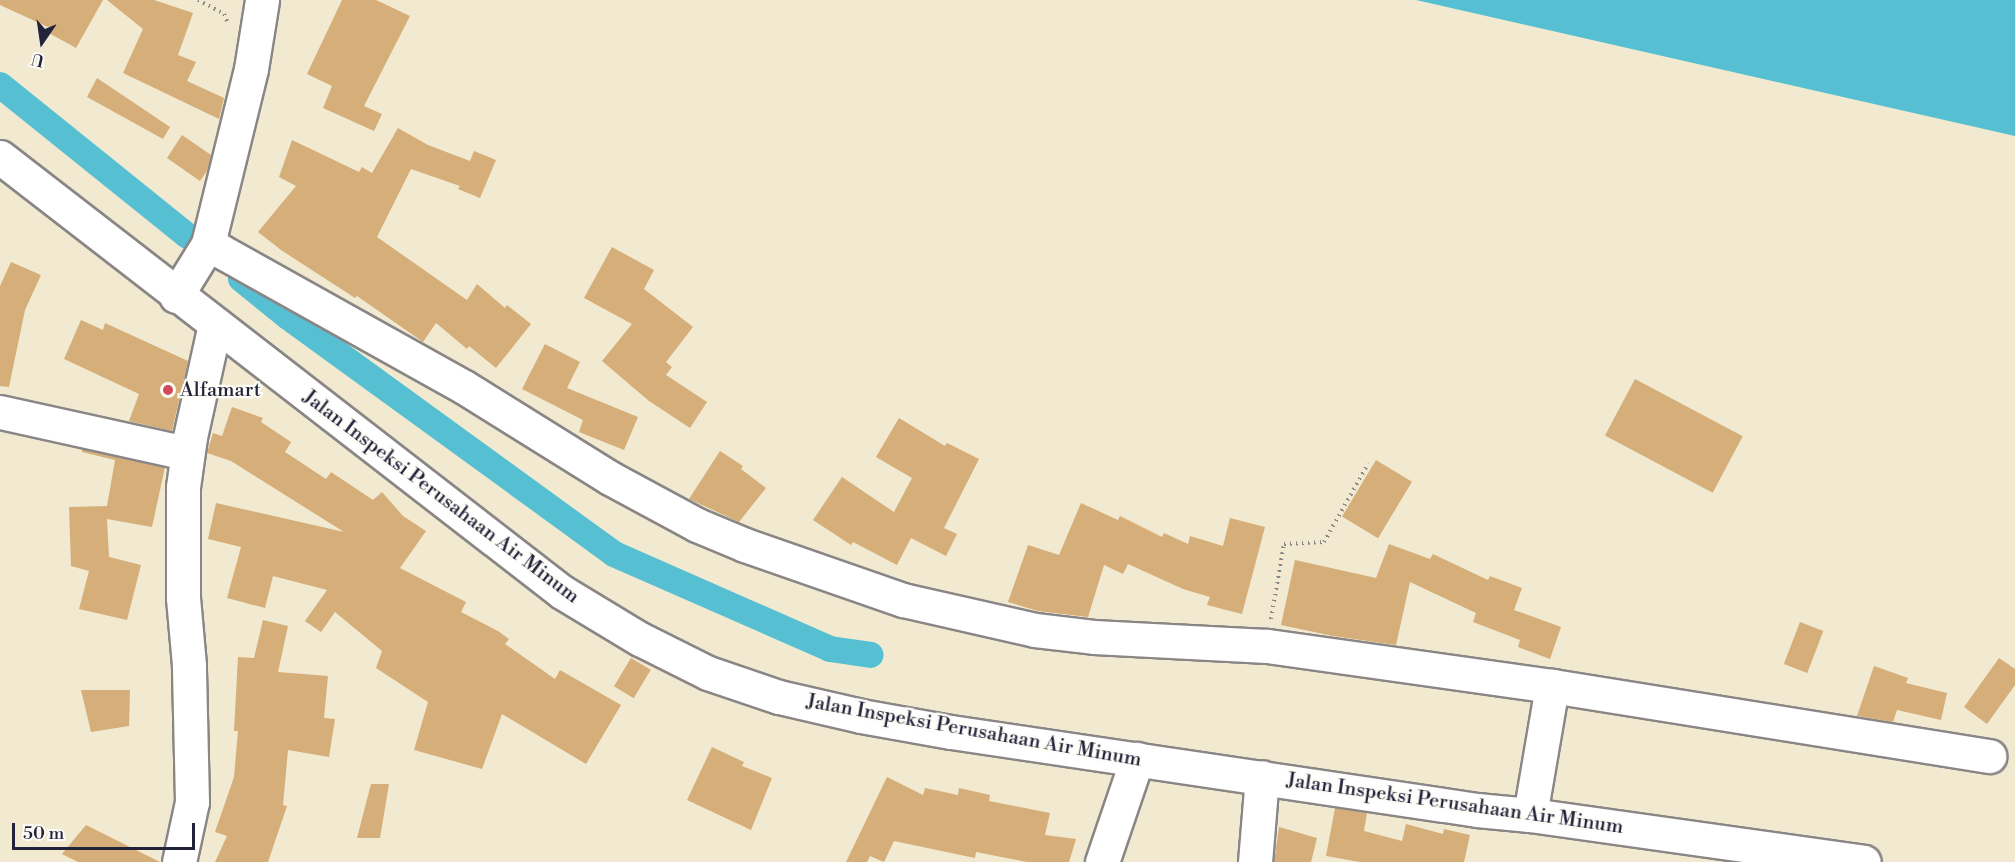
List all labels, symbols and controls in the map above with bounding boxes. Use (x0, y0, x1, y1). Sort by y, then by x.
north arrow (12, 12, 72, 72)
text: U (30, 48, 46, 71)
place label: Alfamart (180, 378, 261, 402)
marker: Alfamart (161, 383, 175, 397)
street label: Jalan Inspeksi Perusahaan Air Minum (298, 385, 584, 609)
street label: Jalan Inspeksi Perusahaan Air Minum (805, 690, 1143, 772)
street label: Jalan Inspeksi Perusahaan Air Minum (1285, 768, 1625, 840)
scale bar (15, 811, 198, 849)
text: 50 m (23, 822, 64, 845)

